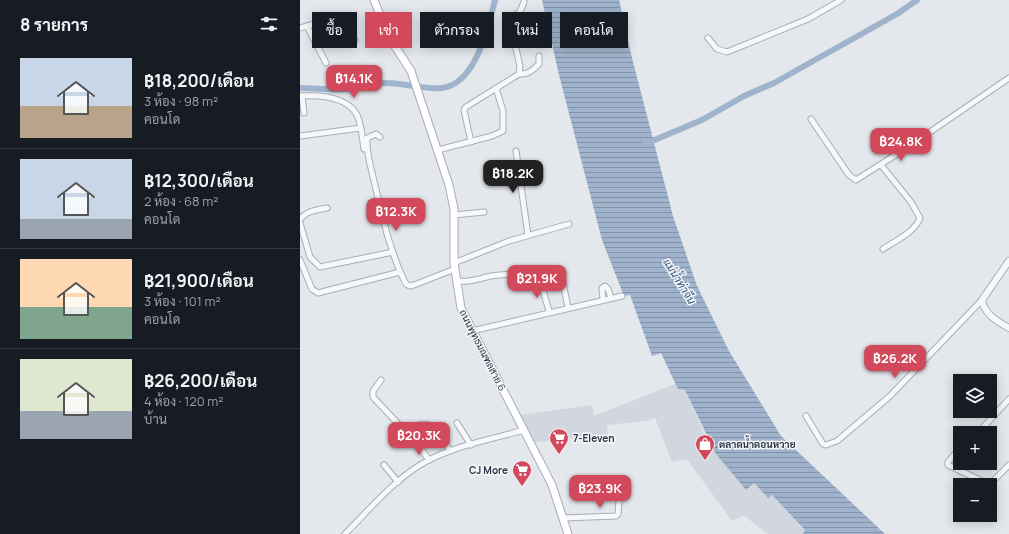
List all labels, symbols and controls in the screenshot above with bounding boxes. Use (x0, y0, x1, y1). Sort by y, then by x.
chip: ซื้อ (312, 12, 357, 48)
chip: เช่า (365, 12, 412, 48)
chip: ตัวกรอง (420, 12, 494, 48)
chip: ใหม่ (502, 12, 552, 48)
chip: คอนโด (560, 12, 628, 48)
text: 8 รายการ (20, 13, 88, 36)
icon: filters (258, 13, 280, 35)
pin: ฿14.1K (321, 65, 387, 99)
text: ฿18,200/เดือน (144, 69, 254, 92)
text: ฿14.1K (335, 69, 373, 87)
icon: home (52, 74, 100, 122)
text: 3 ห้อง · 98 m² (144, 92, 218, 110)
text: คอนโด (144, 110, 180, 128)
pin: ฿24.8K (868, 128, 934, 162)
text: ฿24.8K (879, 132, 923, 150)
pin: ฿18.2K (480, 160, 546, 194)
text: ฿18.2K (492, 164, 534, 182)
text: ฿12,300/เดือน (144, 169, 254, 192)
icon: home (52, 175, 100, 223)
text: 2 ห้อง · 68 m² (144, 192, 218, 210)
pin: ฿12.3K (363, 198, 429, 232)
text: ฿12.3K (375, 202, 417, 220)
text: คอนโด (144, 210, 180, 228)
water label: แม่น้ำท่าจีน (660, 254, 702, 307)
pin: ฿21.9K (504, 265, 570, 299)
text: ฿21,900/เดือน (144, 269, 254, 292)
text: ฿21.9K (516, 269, 558, 287)
icon: home (52, 275, 100, 323)
text: 3 ห้อง · 101 m² (144, 292, 221, 310)
street label: ถนนพุทธมณฑลสาย 6 (456, 307, 510, 394)
text: คอนโด (144, 310, 180, 328)
pin: ฿26.2K (862, 345, 928, 379)
text: ฿26.2K (873, 349, 917, 367)
text: ฿26,200/เดือน (144, 369, 257, 392)
map controls (953, 374, 997, 522)
button: layers (953, 374, 997, 418)
icon: home (52, 375, 100, 423)
text: 4 ห้อง · 120 m² (144, 392, 223, 410)
text: บ้าน (144, 410, 167, 428)
pin: ฿20.3K (386, 422, 452, 456)
text: ฿20.3K (397, 426, 441, 444)
button: + (953, 426, 997, 470)
supermarket icon: 7-Eleven (548, 427, 570, 455)
place label: 7-Eleven (573, 431, 614, 445)
shop icon: ตลาดน้ำดอนหวาย (694, 433, 716, 461)
place label: ตลาดน้ำดอนหวาย (719, 435, 796, 451)
supermarket icon: CJ More (511, 459, 533, 487)
place label: CJ More (469, 463, 508, 477)
pin: ฿23.9K (567, 475, 633, 509)
button: − (953, 478, 997, 522)
text: ฿23.9K (578, 479, 622, 497)

